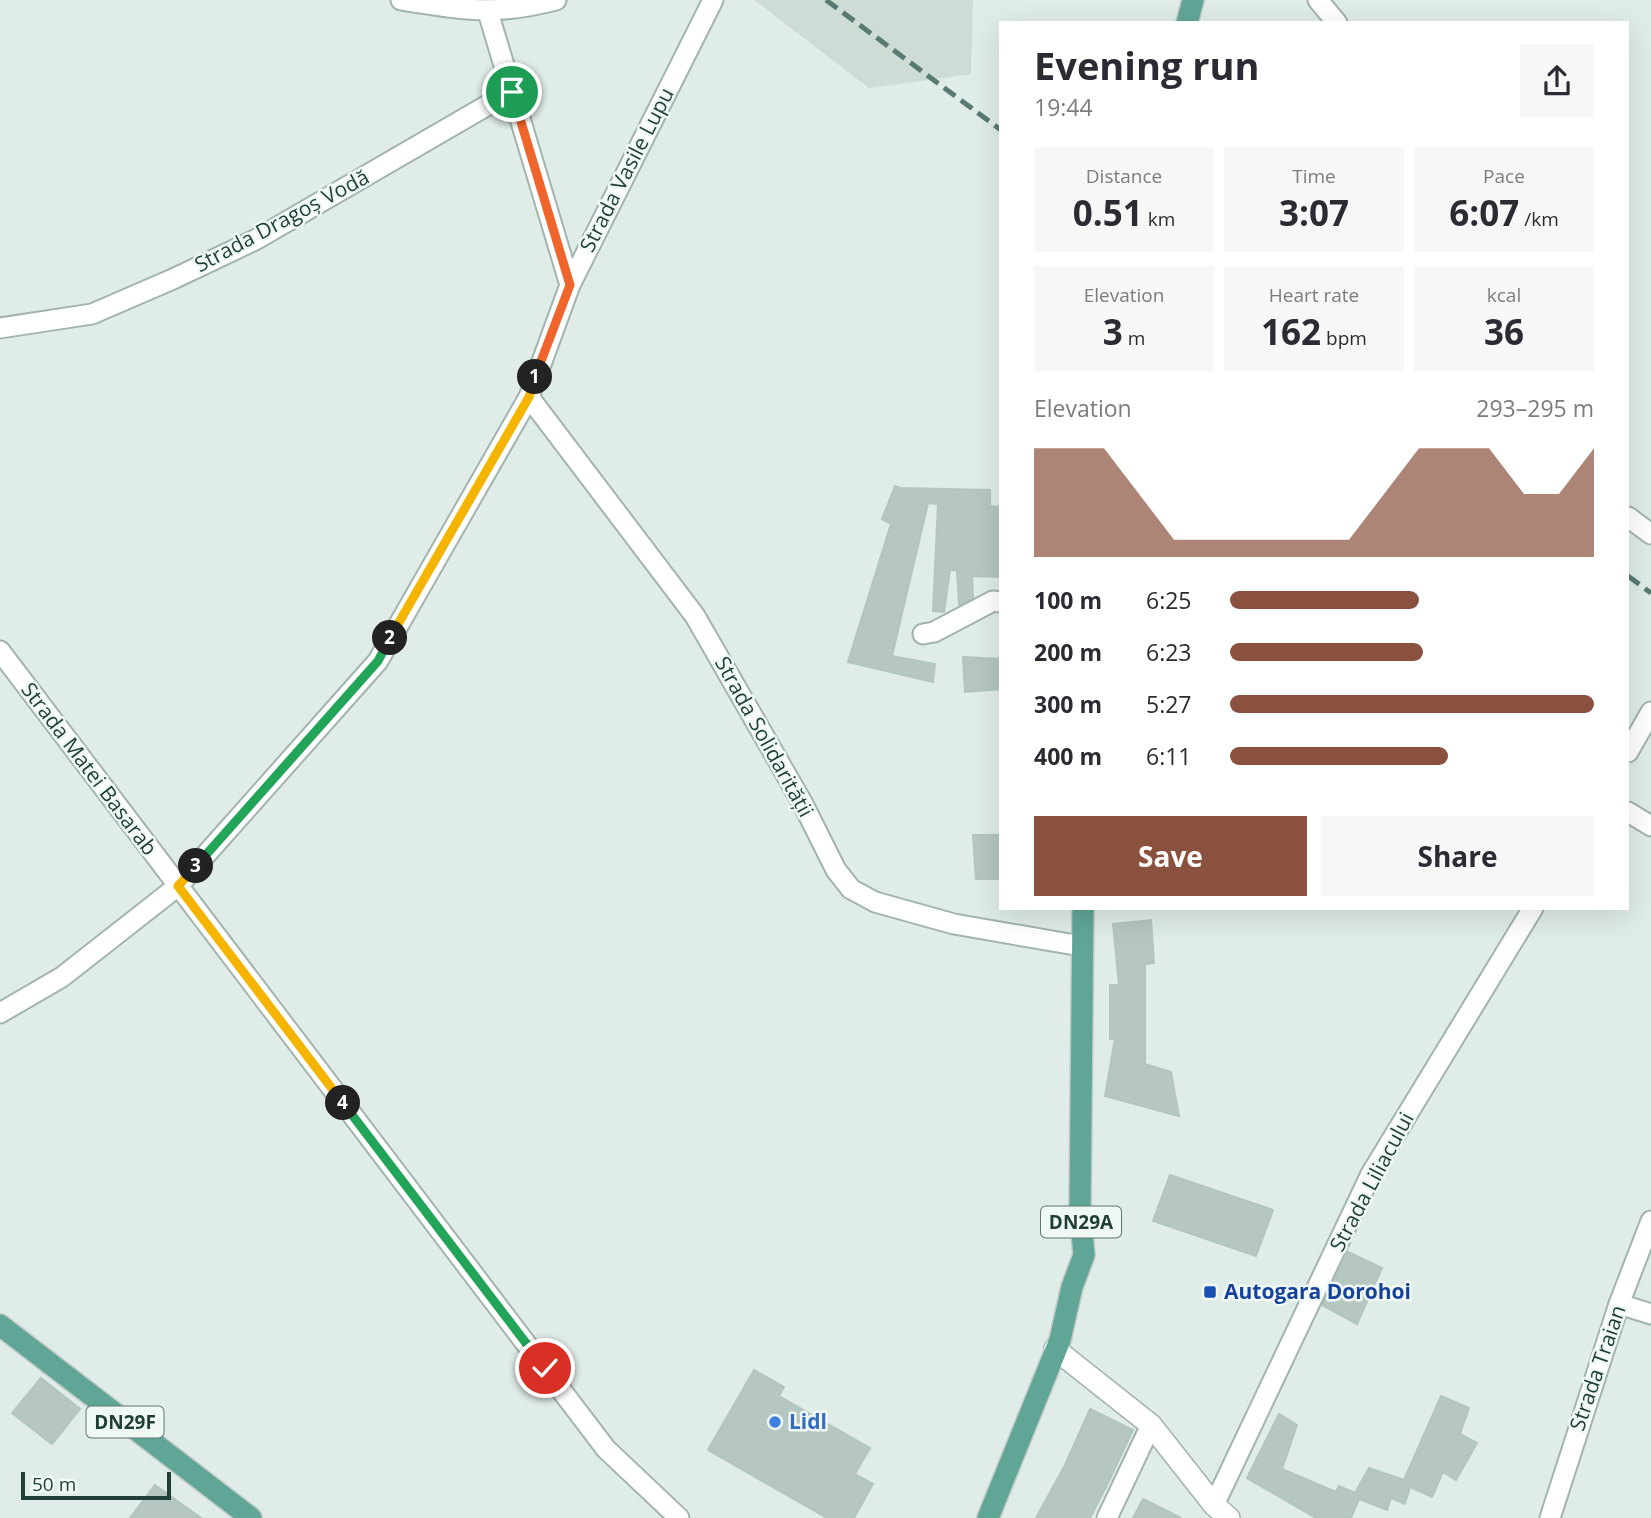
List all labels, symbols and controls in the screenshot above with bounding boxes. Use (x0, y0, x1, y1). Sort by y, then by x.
text: Evening run (1034, 39, 1259, 91)
button: share (1520, 44, 1594, 118)
pin (482, 62, 542, 122)
icon: arrive (493, 73, 531, 111)
street label: Strada Vasile Lupu (573, 83, 680, 256)
text: 19:44 (1034, 91, 1093, 123)
street label: Strada Dragoș Vodă (189, 162, 374, 278)
text: Distance (1086, 163, 1162, 189)
text: Time (1292, 163, 1336, 189)
text: Pace (1483, 163, 1525, 189)
text: 0.51 (1073, 189, 1143, 236)
text: 3:07 (1279, 189, 1349, 236)
text: 6:07 (1449, 189, 1519, 236)
text: km (1143, 206, 1175, 232)
text: /km (1519, 206, 1559, 232)
text: Elevation (1084, 282, 1164, 308)
text: Heart rate (1269, 282, 1359, 308)
text: kcal (1487, 282, 1521, 308)
text: 3 (1103, 308, 1123, 355)
text: 162 (1261, 308, 1321, 355)
text: 36 (1484, 308, 1524, 355)
text: m (1123, 325, 1145, 351)
text: bpm (1321, 325, 1367, 351)
pin: 1 (518, 360, 552, 394)
text: 1 (529, 363, 540, 389)
text: Elevation (1034, 392, 1132, 424)
text: 293–295 m (1476, 392, 1594, 424)
text: 100 m (1034, 584, 1102, 616)
text: 6:25 (1146, 584, 1192, 616)
pin: 2 (372, 620, 408, 656)
text: 2 (384, 624, 395, 650)
text: 200 m (1034, 636, 1102, 668)
text: 6:23 (1146, 636, 1192, 668)
street label: Strada Solidarității (709, 651, 821, 822)
street label: Strada Matei Basarab (15, 676, 164, 861)
text: 300 m (1034, 688, 1102, 720)
text: 5:27 (1146, 688, 1192, 720)
text: 400 m (1034, 740, 1102, 772)
text: 6:11 (1146, 740, 1192, 772)
button: Save (1034, 816, 1307, 896)
button: Share (1321, 816, 1594, 896)
pin: 3 (178, 848, 214, 884)
text: 3 (190, 852, 201, 878)
pin: 4 (326, 1086, 360, 1120)
text: 4 (337, 1089, 348, 1115)
street label: Strada Liliacului (1323, 1107, 1420, 1256)
road number: DN29A (1041, 1206, 1121, 1238)
place label: Autogara Dorohoi (1224, 1277, 1411, 1305)
marker: Autogara Dorohoi (1202, 1284, 1218, 1300)
street label: Strada Traian (1563, 1301, 1632, 1434)
pin (515, 1338, 575, 1398)
icon: check (526, 1349, 564, 1387)
road number: DN29F (86, 1406, 164, 1438)
place label: Lidl (789, 1407, 827, 1435)
marker: Lidl (767, 1414, 783, 1430)
scale bar (21, 1469, 172, 1501)
text: 50 m (32, 1471, 76, 1497)

